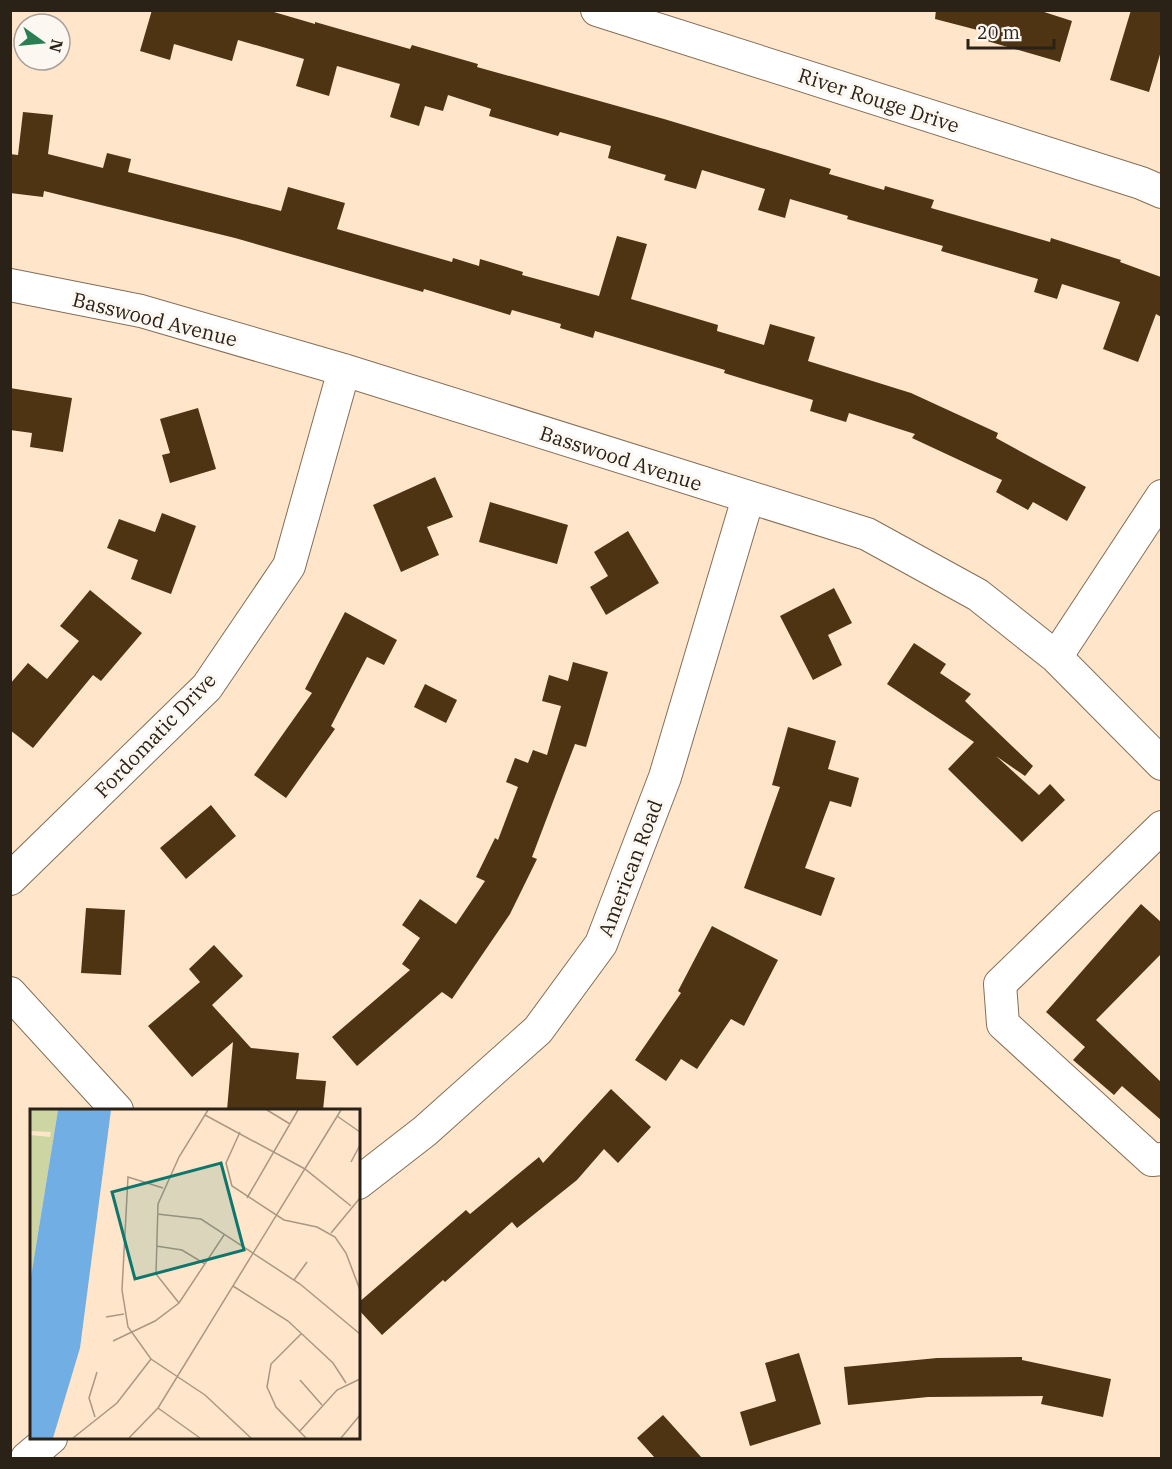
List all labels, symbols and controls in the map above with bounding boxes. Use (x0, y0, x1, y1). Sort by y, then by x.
north arrow (12, 12, 72, 72)
scale bar (968, 12, 1054, 50)
text: 20 m (977, 21, 1020, 44)
text: N (45, 37, 68, 55)
street label: River Rouge Drive (795, 61, 963, 139)
street label: Basswood Avenue (70, 285, 240, 353)
street label: Basswood Avenue (536, 419, 706, 497)
street label: Fordomatic Drive (88, 667, 222, 803)
street label: American Road (591, 795, 669, 941)
inset map (30, 1109, 360, 1439)

